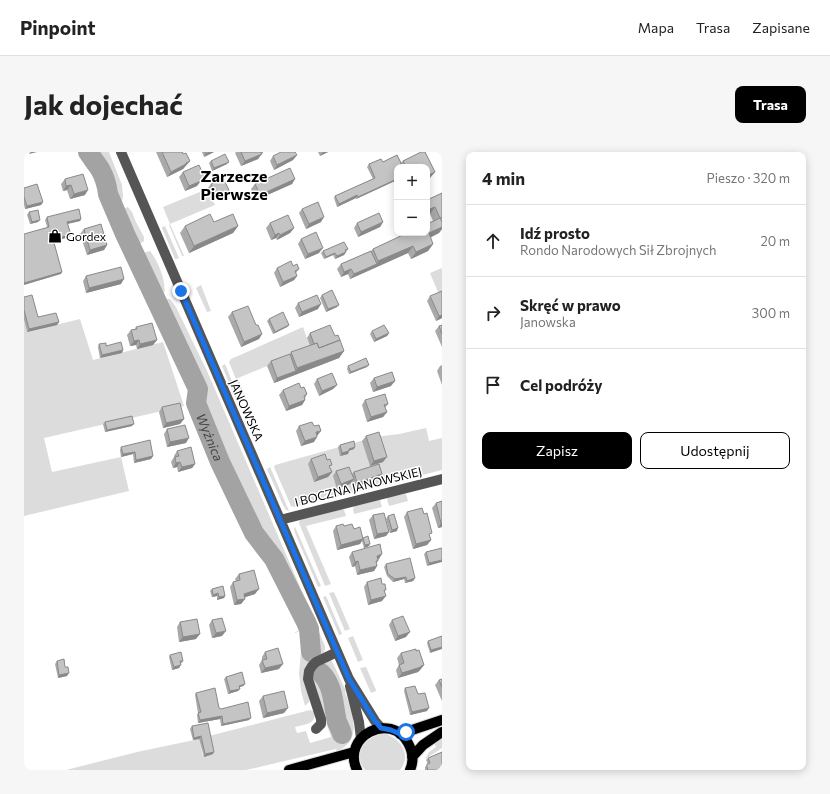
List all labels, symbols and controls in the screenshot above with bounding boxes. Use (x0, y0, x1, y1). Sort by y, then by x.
text: Pinpoint (20, 16, 96, 39)
text: Mapa (638, 19, 674, 36)
text: Trasa (696, 19, 730, 36)
text: Zapisane (752, 19, 810, 36)
button: Trasa (735, 86, 806, 123)
text: Jak dojechać (24, 87, 183, 121)
map controls (394, 164, 430, 236)
button: + (394, 164, 430, 200)
district label: Zarzecze Pierwsze (200, 166, 268, 203)
text: 4 min (482, 168, 525, 189)
text: Pieszo · 320 m (707, 170, 790, 186)
button: − (394, 200, 430, 236)
text: Idź prosto (520, 224, 590, 242)
shop icon: Gordex (47, 228, 63, 244)
place label: Gordex (66, 229, 107, 243)
icon: ahead (482, 230, 504, 252)
text: 20 m (761, 233, 790, 249)
text: Rondo Narodowych Sił Zbrojnych (520, 242, 716, 258)
route end (172, 282, 190, 300)
text: Skręć w prawo (520, 296, 621, 314)
icon: right (482, 302, 504, 324)
text: 300 m (752, 305, 790, 321)
text: Janowska (520, 314, 576, 330)
icon: arrive (482, 374, 504, 396)
text: Cel podróży (520, 376, 603, 394)
street label: JANOWSKA (226, 377, 267, 443)
water label: Wyżnica (193, 411, 227, 464)
button: Zapisz (482, 432, 632, 469)
button: Udostępnij (640, 432, 790, 469)
street label: I BOCZNA JANOWSKIEJ (293, 463, 423, 510)
route start (397, 723, 415, 741)

